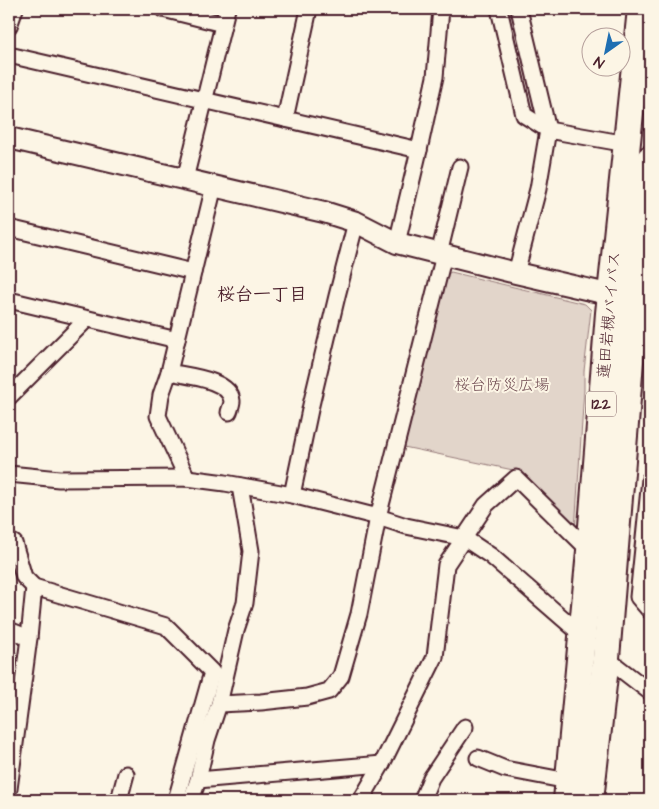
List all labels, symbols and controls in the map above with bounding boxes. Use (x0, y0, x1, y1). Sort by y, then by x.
north arrow (582, 28, 632, 78)
text: N (590, 51, 609, 73)
street label: 蓮田岩槻バイパス (592, 250, 626, 380)
district label: 桜台一丁目 (217, 282, 307, 307)
park label: 桜台防災広場 (454, 374, 550, 396)
road number: 122 (586, 392, 616, 416)

